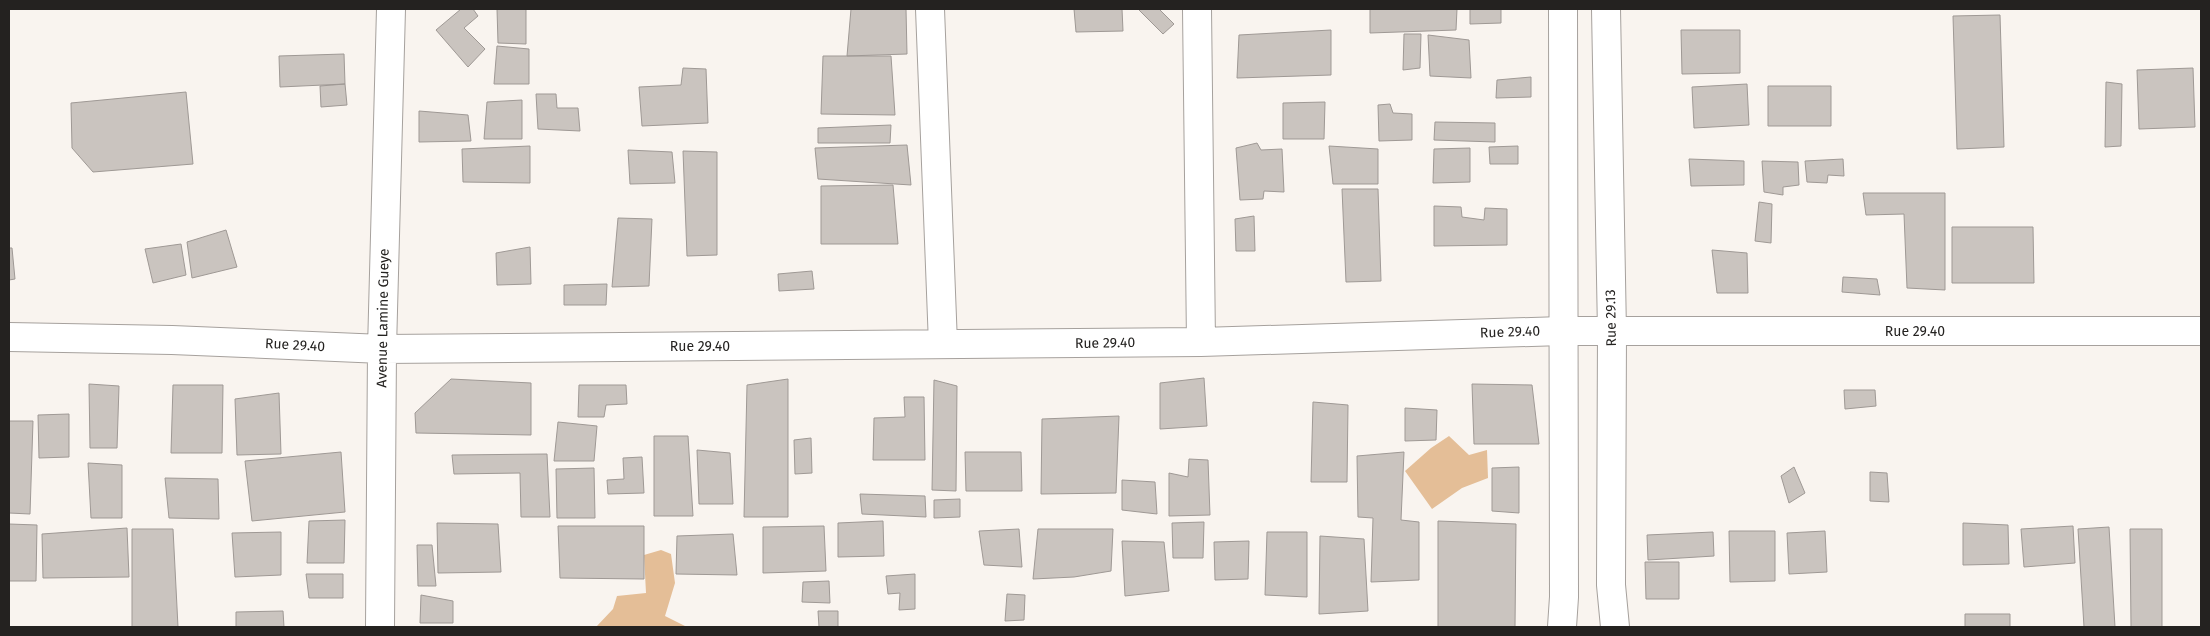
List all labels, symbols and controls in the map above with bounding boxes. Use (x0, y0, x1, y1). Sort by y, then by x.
street label: Avenue Lamine Gueye (373, 248, 393, 388)
street label: Rue 29.13 (1602, 289, 1620, 347)
street label: Rue 29.40 (1480, 322, 1541, 342)
street label: Rue 29.40 (1885, 323, 1945, 340)
street label: Rue 29.40 (1075, 334, 1135, 352)
street label: Rue 29.40 (264, 335, 326, 355)
street label: Rue 29.40 (670, 338, 730, 355)

